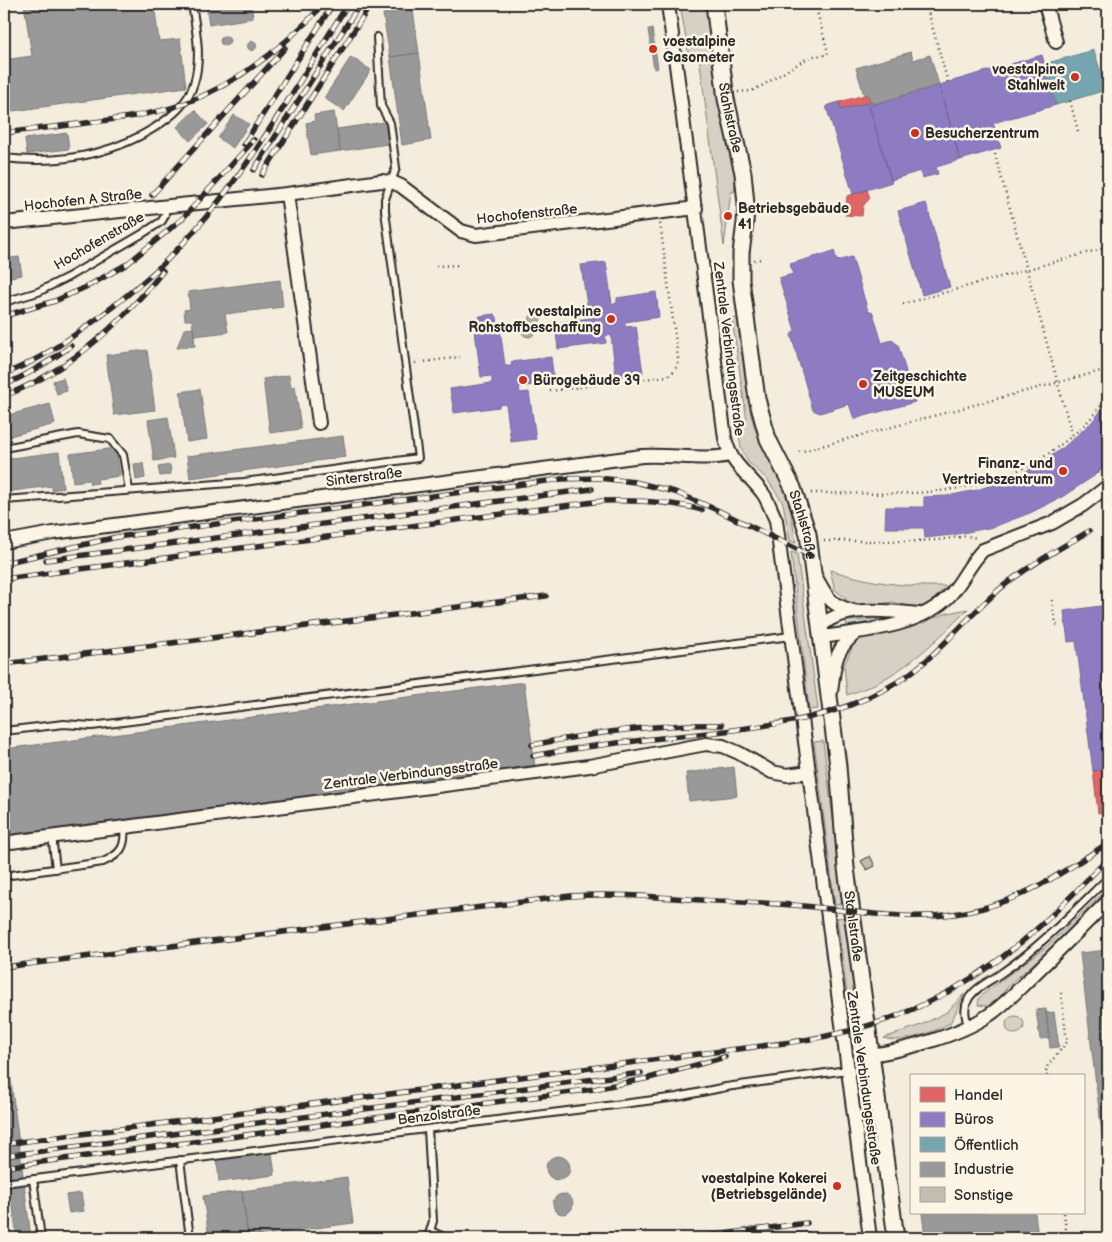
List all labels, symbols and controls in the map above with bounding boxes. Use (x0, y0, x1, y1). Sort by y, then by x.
place label: voestalpine Gasometer (662, 33, 736, 66)
marker: voestalpine Gasometer (647, 43, 659, 55)
place label: voestalpine Stahlwelt (991, 61, 1065, 94)
marker: voestalpine Stahlwelt (1069, 71, 1081, 83)
street label: Stahlstraße (716, 82, 747, 154)
place label: Besucherzentrum (925, 125, 1039, 142)
marker: Besucherzentrum (909, 127, 921, 139)
street label: Hochofen A Straße (23, 185, 143, 215)
street label: Hochofenstraße (476, 200, 578, 228)
place label: Betriebsgebäude 41 (738, 200, 849, 233)
street label: Hochofenstraße (51, 208, 147, 274)
marker: Betriebsgebäude 41 (722, 210, 734, 222)
street label: Zentrale Verbindungsstraße (710, 260, 748, 437)
place label: voestalpine Rohstoffbeschaffung (468, 303, 601, 336)
marker: voestalpine Rohstoffbeschaffung (605, 313, 617, 325)
place label: Zeitgeschichte MUSEUM (873, 368, 967, 401)
place label: Bürogebäude 39 (533, 372, 640, 389)
marker: Bürogebäude 39 (517, 374, 529, 386)
marker: Zeitgeschichte MUSEUM (857, 378, 869, 390)
place label: Finanz- und Vertriebszentrum (942, 455, 1053, 488)
street label: Sinterstraße (325, 464, 403, 490)
marker: Finanz- und Vertriebszentrum (1057, 465, 1069, 477)
street label: Stahlstraße (786, 488, 820, 560)
street label: Zentrale Verbindungsstraße (322, 755, 499, 793)
street label: Stahlstraße (841, 890, 867, 963)
street label: Zentrale Verbindungsstraße (843, 989, 885, 1166)
legend (910, 1074, 1084, 1214)
text: Handel (954, 1086, 1003, 1105)
street label: Benzolstraße (397, 1101, 481, 1129)
text: Büros (954, 1110, 994, 1129)
text: Öffentlich (954, 1136, 1019, 1155)
text: Industrie (954, 1160, 1014, 1179)
place label: voestalpine Kokerei (Betriebsgelände) (701, 1170, 827, 1203)
marker: voestalpine Kokerei (Betriebsgelände) (831, 1180, 843, 1192)
text: Sonstige (954, 1186, 1013, 1205)

